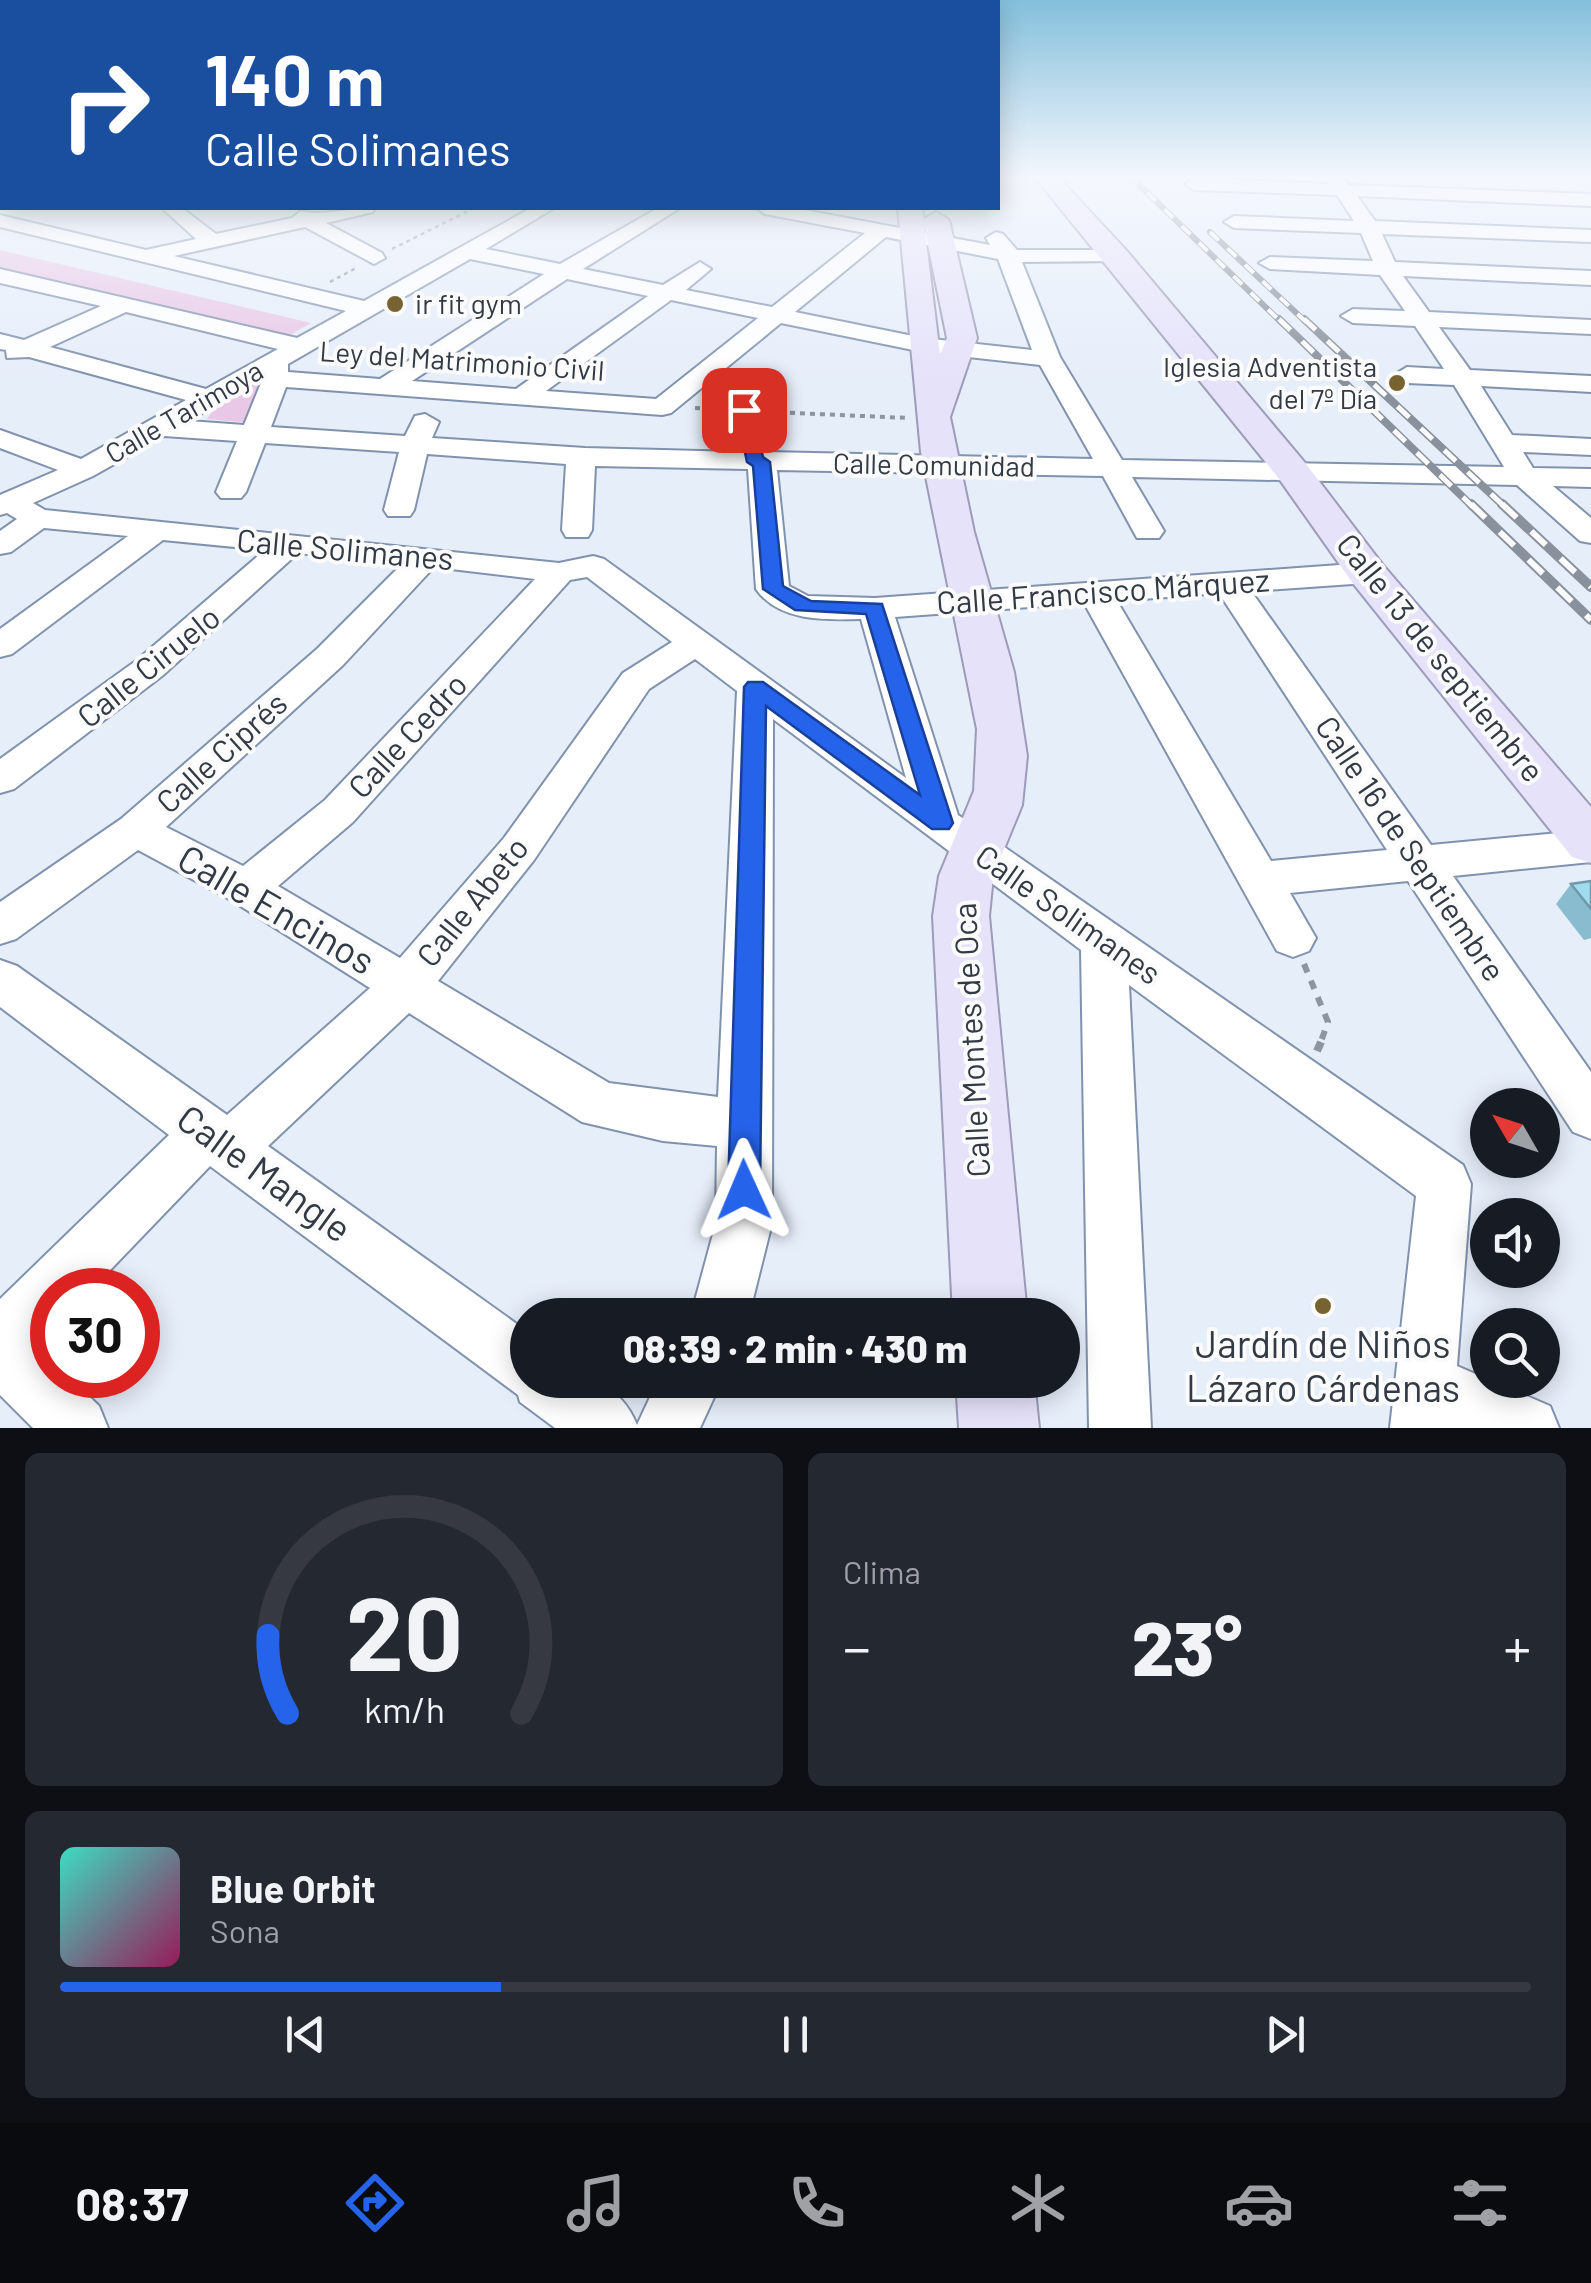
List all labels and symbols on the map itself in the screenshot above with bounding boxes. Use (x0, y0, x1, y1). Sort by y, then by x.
place label: ir fit gym (415, 286, 522, 320)
marker: ir fit gym (384, 293, 406, 315)
street label: Ley del Matrimonio Civil (319, 333, 606, 387)
place label: Iglesia Adventista del 7º Día (1163, 349, 1377, 415)
street label: Calle Tarimoya (99, 352, 268, 470)
pin (702, 368, 787, 453)
marker: Iglesia Adventista del 7º Día (1386, 372, 1408, 394)
street label: Calle Comunidad (833, 445, 1035, 483)
street label: Calle Solimanes (235, 520, 455, 576)
street label: Calle 13 de septiembre (1330, 525, 1553, 788)
street label: Calle Francisco Márquez (935, 559, 1271, 621)
street label: Calle Ciruelo (69, 597, 227, 734)
street label: Calle Cedro (339, 664, 474, 805)
street label: Calle Ciprés (148, 683, 294, 820)
street label: Calle 16 de Septiembre (1309, 708, 1514, 988)
street label: Calle Abeto (408, 828, 535, 973)
street label: Calle Encinos (170, 833, 384, 983)
street label: Calle Solimanes (969, 835, 1169, 991)
street label: Calle Montes de Oca (944, 902, 996, 1178)
north arrow (1470, 1088, 1560, 1178)
street label: Calle Mangle (169, 1094, 361, 1251)
position arrow (692, 1138, 796, 1242)
speed limit sign: 30 (30, 1268, 160, 1398)
marker: Jardín de Niños Lázaro Cárdenas (1312, 1295, 1334, 1317)
place label: Jardín de Niños Lázaro Cárdenas (1186, 1320, 1460, 1410)

